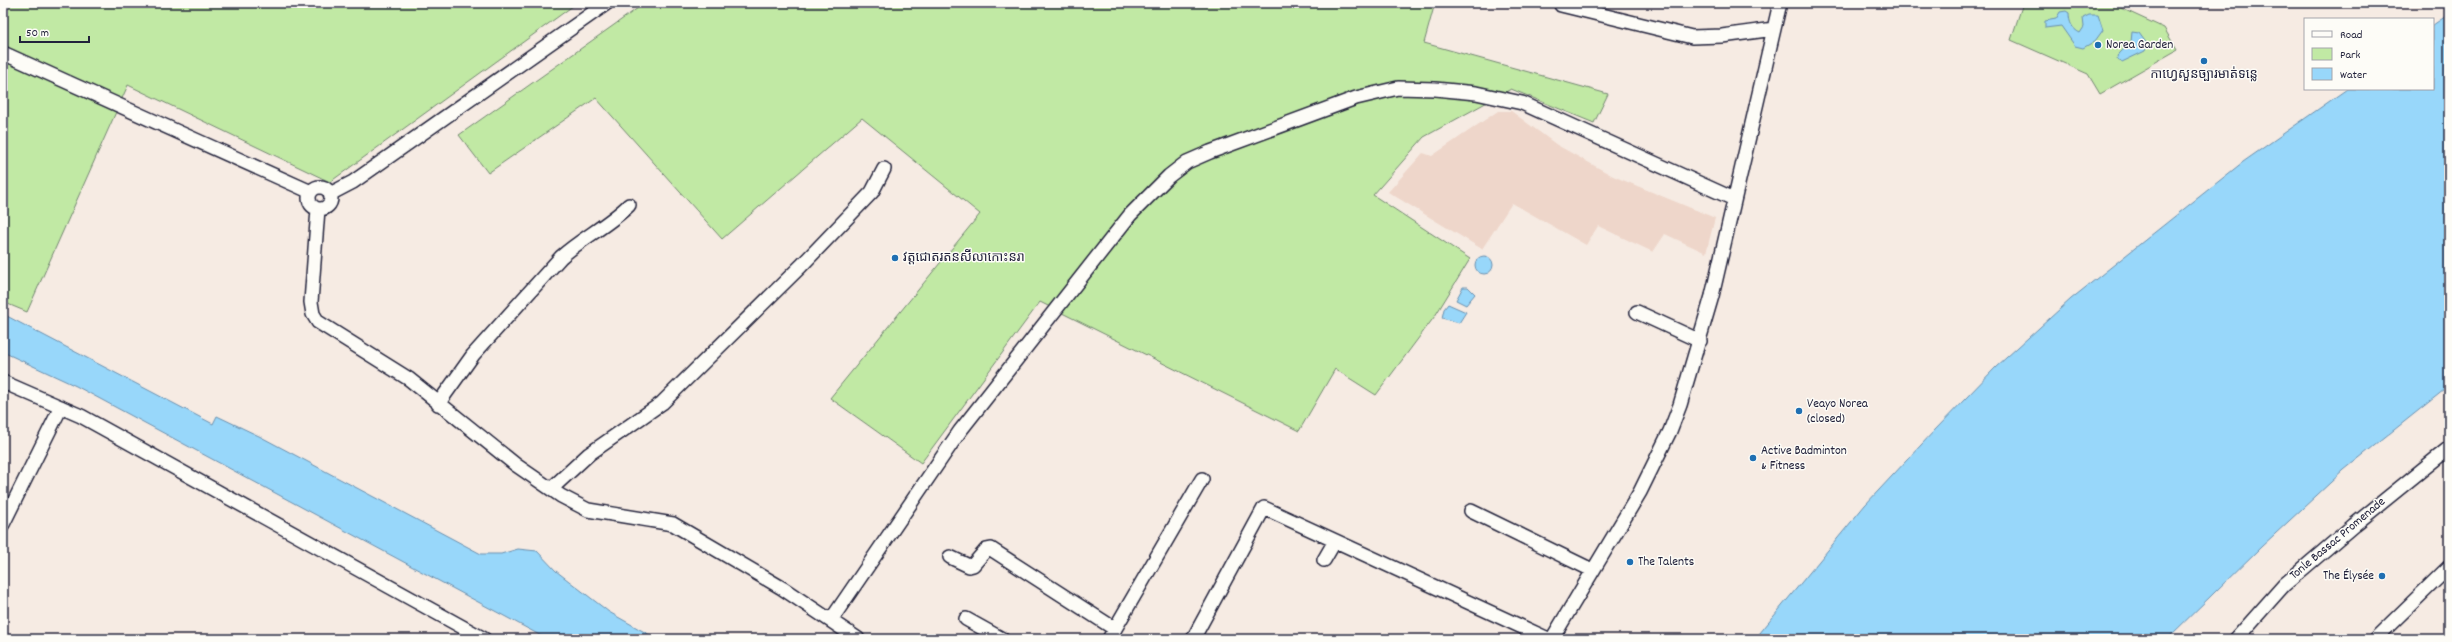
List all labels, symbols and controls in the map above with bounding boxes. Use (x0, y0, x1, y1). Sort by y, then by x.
scale bar (20, 18, 89, 44)
legend (2304, 18, 2434, 90)
text: 50 m (26, 25, 49, 42)
text: Road (2340, 27, 2362, 44)
place label: Norea Garden (2106, 36, 2173, 55)
marker: Norea Garden (2093, 40, 2103, 50)
text: Park (2340, 47, 2361, 64)
marker: កាហ្វេសួនច្បារមាត់ទន្លេ (2199, 56, 2209, 66)
place label: កាហ្វេសួនច្បារមាត់ទន្លេ (2150, 66, 2258, 85)
text: Water (2340, 67, 2367, 84)
place label: វត្តជោតរតនសីលាកោះនរា (903, 248, 1025, 268)
marker: វត្តជោតរតនសីលាកោះនរា (890, 253, 900, 263)
place label: Veayo Norea (closed) (1807, 395, 1869, 429)
marker: Veayo Norea (closed) (1794, 406, 1804, 416)
place label: Active Badminton & Fitness (1761, 442, 1847, 476)
marker: Active Badminton & Fitness (1748, 453, 1758, 463)
street label: Tonle Bassac Promenade (2286, 493, 2390, 585)
place label: The Talents (1638, 553, 1694, 572)
marker: The Talents (1625, 557, 1635, 567)
place label: The Élysée (2323, 567, 2374, 586)
marker: The Élysée (2377, 571, 2387, 581)

